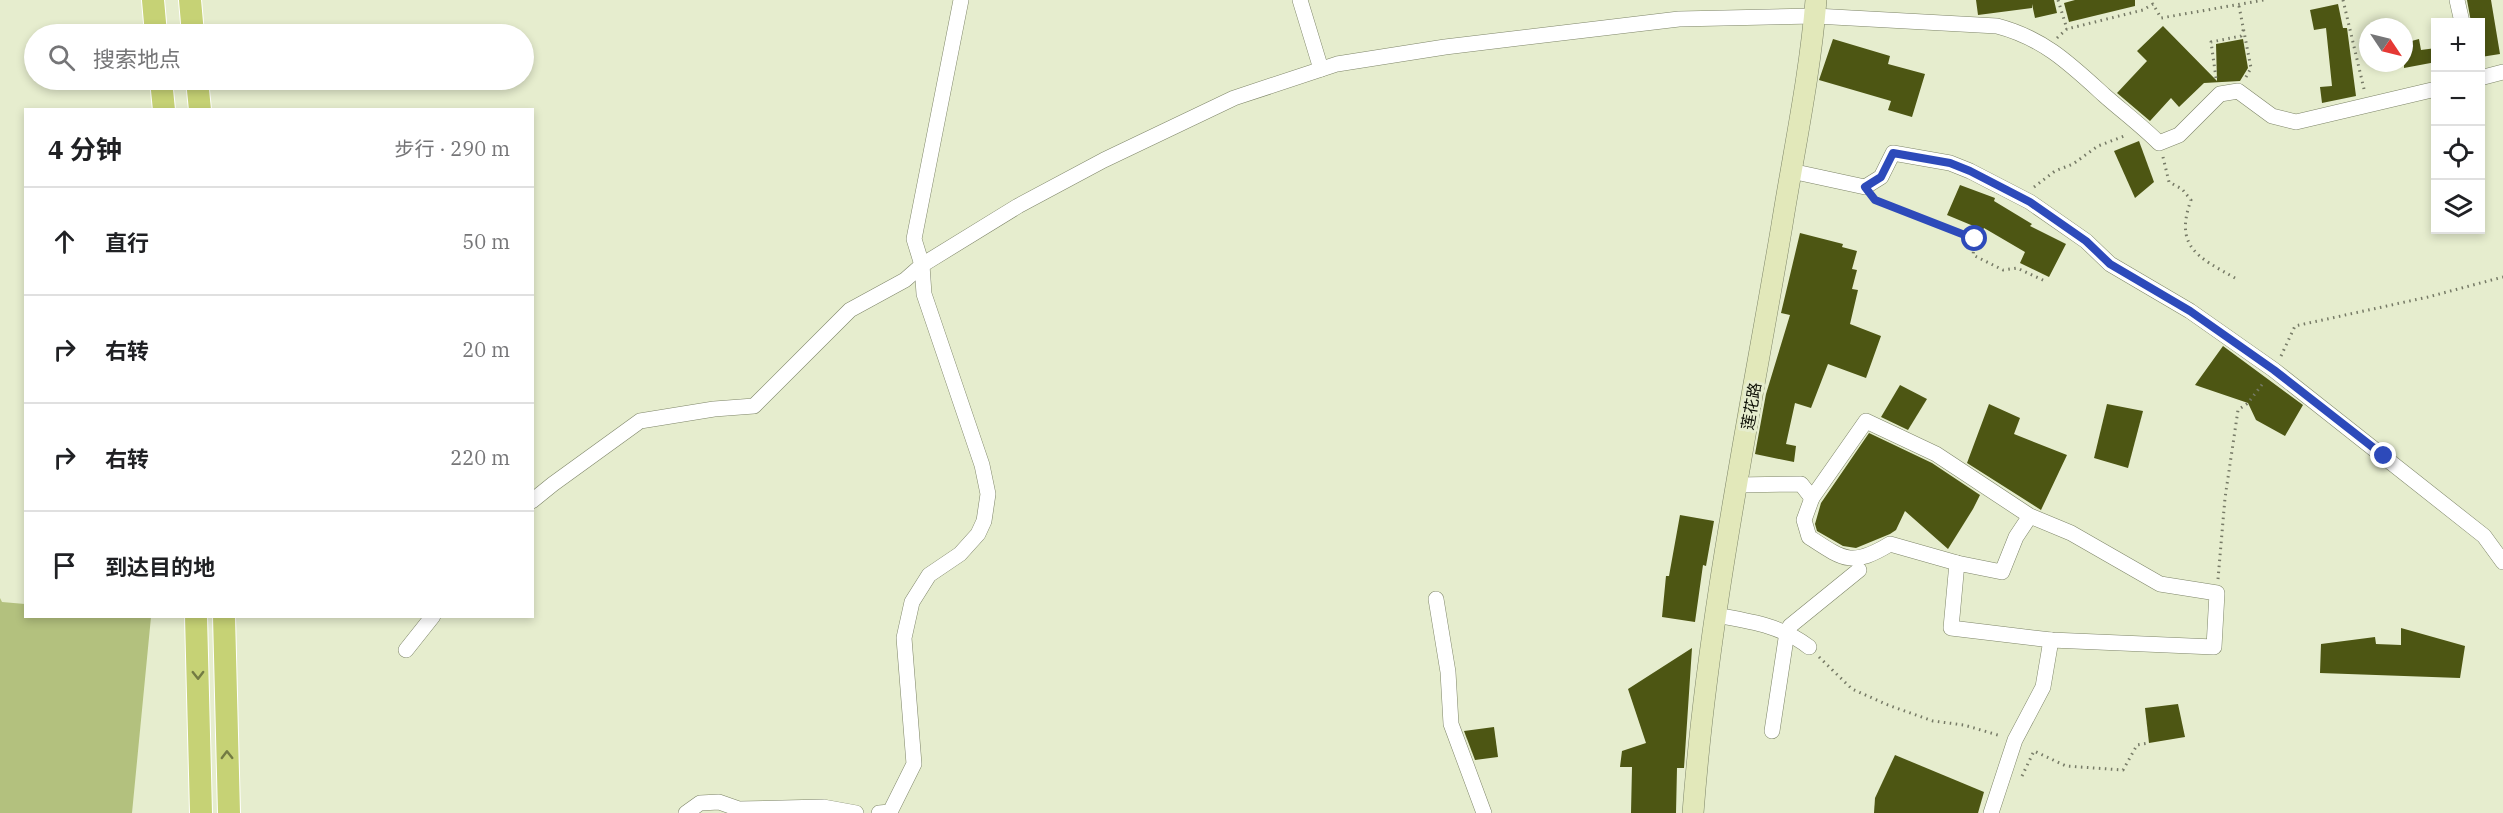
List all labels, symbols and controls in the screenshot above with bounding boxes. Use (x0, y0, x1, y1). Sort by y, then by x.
north arrow (2359, 18, 2413, 72)
map controls (2431, 18, 2485, 234)
button: + (2431, 18, 2485, 72)
search box (24, 24, 534, 90)
icon: search (45, 41, 78, 74)
text: 搜索地点 (93, 44, 181, 73)
button: − (2431, 72, 2485, 126)
button: locate (2431, 126, 2485, 180)
text: 4 分钟 (48, 132, 122, 166)
text: 步行 · 290 m (395, 135, 510, 162)
button: layers (2431, 180, 2485, 234)
icon: ahead (48, 225, 81, 258)
route start (1961, 225, 1987, 251)
text: 直行 (105, 228, 149, 257)
text: 50 m (462, 228, 510, 255)
icon: right (48, 333, 81, 366)
text: 右转 (105, 336, 149, 365)
text: 20 m (462, 336, 510, 363)
street label: 莲花路 (1737, 381, 1765, 431)
icon: right (48, 441, 81, 474)
route end (2370, 442, 2396, 468)
text: 右转 (105, 444, 149, 473)
text: 220 m (450, 444, 510, 471)
icon: arrive (48, 549, 81, 582)
text: 到达目的地 (105, 552, 215, 581)
one-way arrow (192, 670, 204, 679)
one-way arrow (221, 750, 234, 759)

